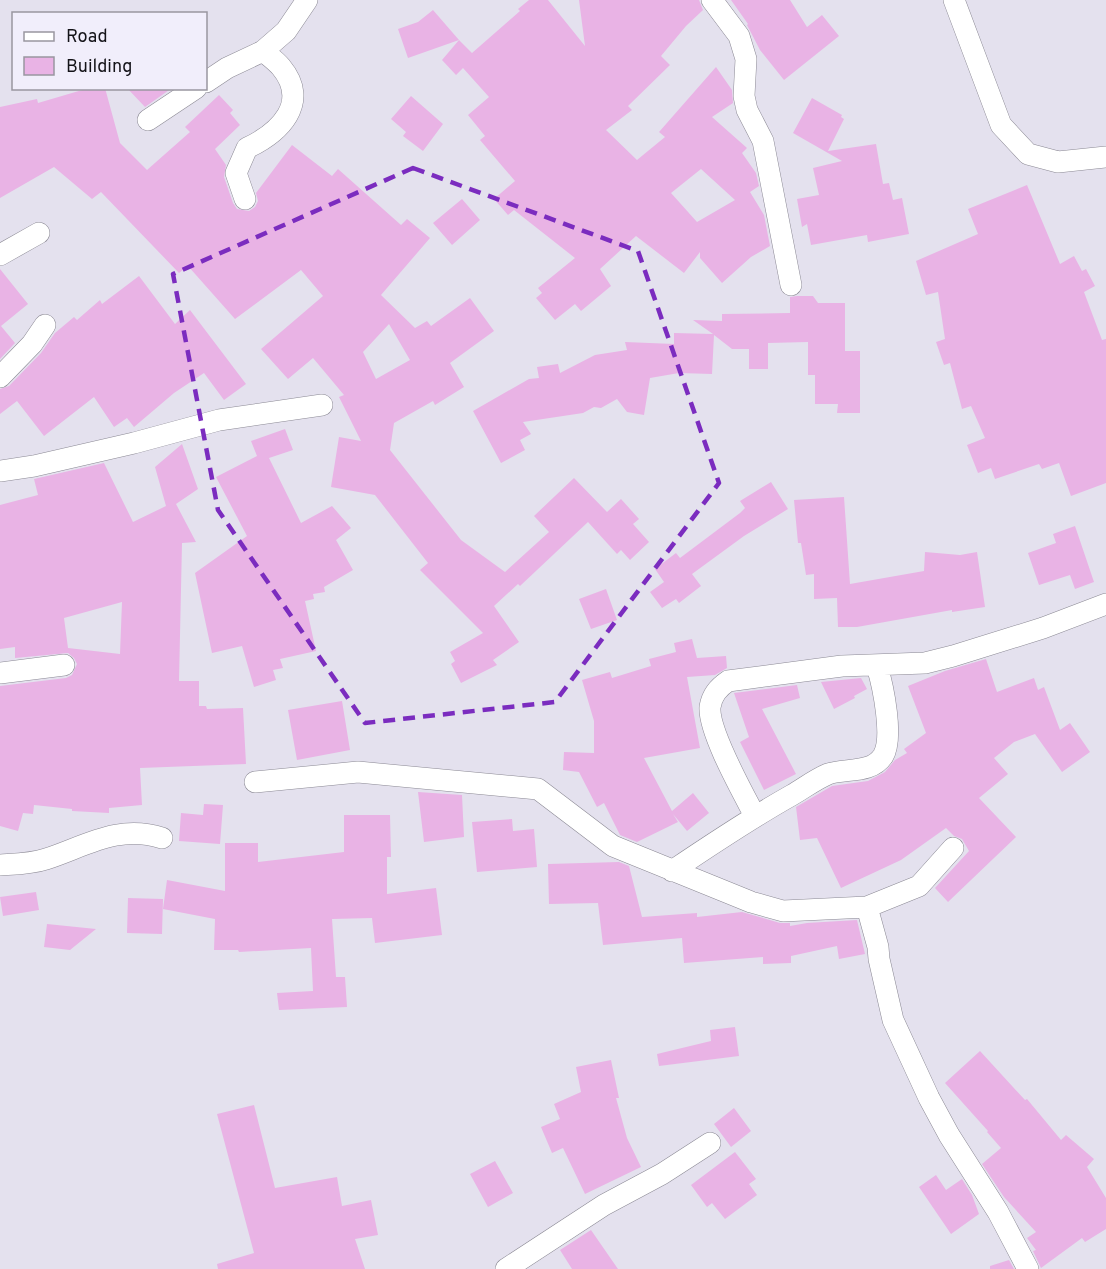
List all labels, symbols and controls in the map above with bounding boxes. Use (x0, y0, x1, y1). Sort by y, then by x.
legend (12, 12, 207, 90)
text: Road (66, 26, 108, 49)
text: Building (66, 56, 132, 79)

